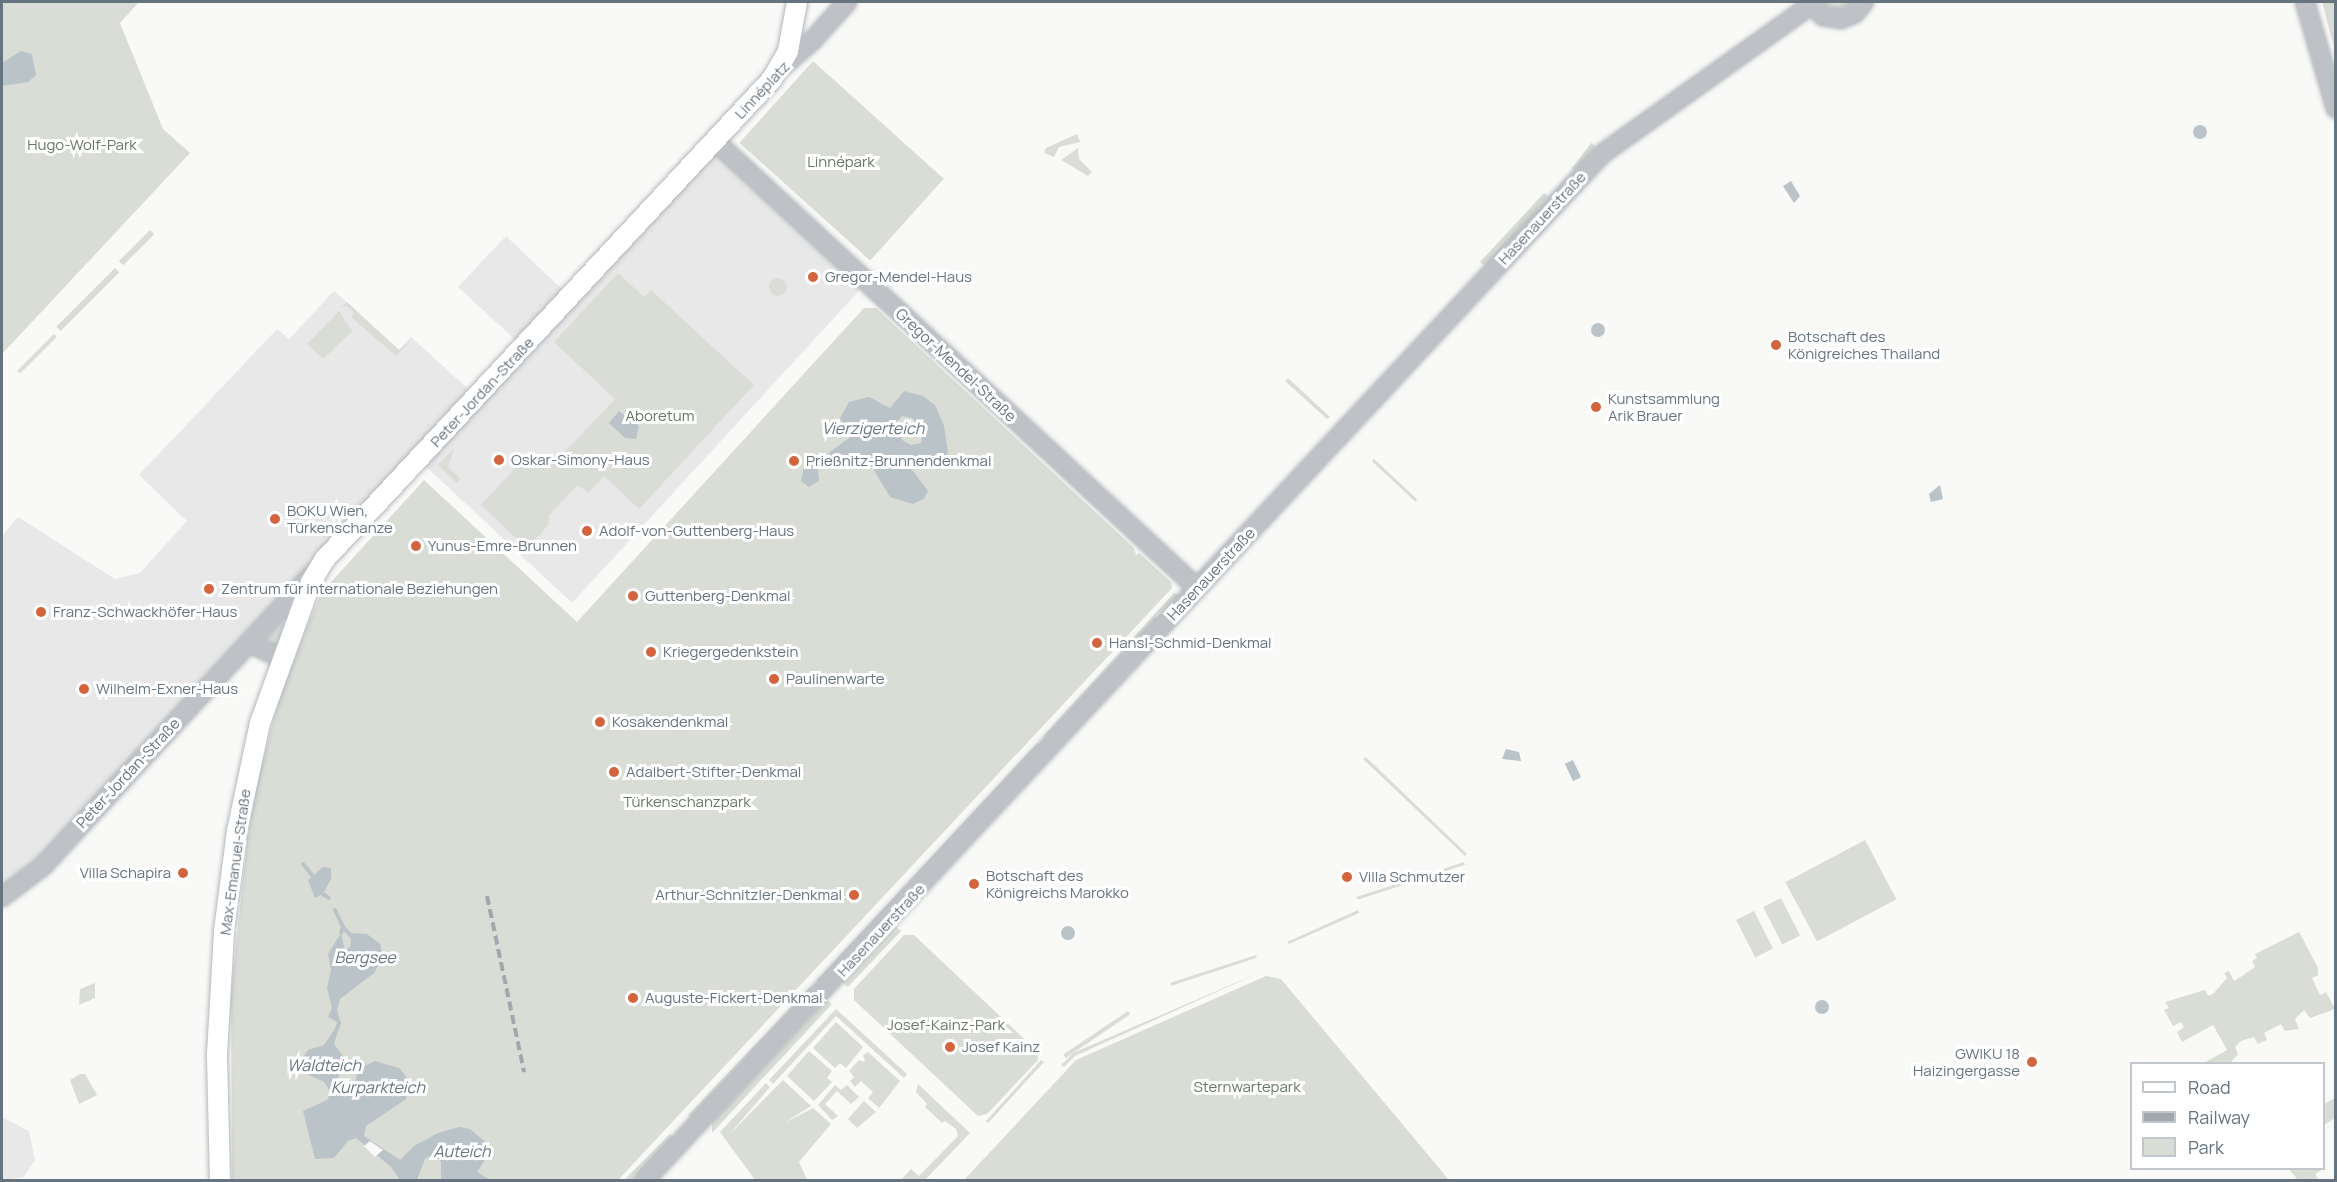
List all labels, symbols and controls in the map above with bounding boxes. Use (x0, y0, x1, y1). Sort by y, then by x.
street label: Linnéplatz (731, 57, 793, 123)
park label: Hugo-Wolf-Park (27, 136, 137, 154)
park label: Linnépark (807, 153, 875, 171)
street label: Hasenauerstraße (1494, 168, 1590, 268)
place label: Gregor-Mendel-Haus (825, 268, 972, 286)
marker: Gregor-Mendel-Haus (806, 270, 820, 284)
street label: Gregor-Mendel-Straße (892, 305, 1020, 425)
place label: Botschaft des Königreiches Thailand (1788, 327, 1940, 362)
street label: Peter-Jordan-Straße (426, 333, 538, 451)
marker: Botschaft des Königreiches Thailand (1769, 338, 1783, 352)
place label: Kunstsammlung Arik Brauer (1608, 389, 1720, 424)
marker: Kunstsammlung Arik Brauer (1589, 400, 1603, 414)
park label: Aboretum (626, 407, 694, 425)
water label: Vierzigerteich (822, 418, 924, 438)
place label: Oskar-Simony-Haus (511, 451, 650, 469)
place label: Prießnitz-Brunnendenkmal (806, 452, 991, 470)
marker: Oskar-Simony-Haus (492, 453, 506, 467)
marker: Prießnitz-Brunnendenkmal (787, 454, 801, 468)
place label: BOKU Wien, Türkenschanze (287, 501, 393, 536)
marker: BOKU Wien, Türkenschanze (268, 512, 282, 526)
place label: Adolf-von-Guttenberg-Haus (599, 522, 794, 540)
marker: Adolf-von-Guttenberg-Haus (580, 524, 594, 538)
street label: Hasenauerstraße (1163, 524, 1259, 624)
place label: Yunus-Emre-Brunnen (428, 537, 577, 555)
marker: Yunus-Emre-Brunnen (409, 539, 423, 553)
place label: Zentrum für internationale Beziehungen (221, 580, 498, 598)
marker: Zentrum für internationale Beziehungen (202, 582, 216, 596)
place label: Guttenberg-Denkmal (645, 587, 791, 605)
marker: Guttenberg-Denkmal (626, 589, 640, 603)
place label: Franz-Schwackhöfer-Haus (53, 603, 237, 621)
marker: Franz-Schwackhöfer-Haus (34, 605, 48, 619)
place label: Hansl-Schmid-Denkmal (1109, 634, 1272, 652)
marker: Hansl-Schmid-Denkmal (1090, 636, 1104, 650)
place label: Kriegergedenkstein (663, 643, 798, 661)
marker: Kriegergedenkstein (644, 645, 658, 659)
place label: Paulinenwarte (786, 670, 885, 688)
marker: Paulinenwarte (767, 672, 781, 686)
place label: Wilhelm-Exner-Haus (96, 680, 238, 698)
marker: Wilhelm-Exner-Haus (77, 682, 91, 696)
place label: Kosakendenkmal (612, 713, 728, 731)
street label: Peter-Jordan-Straße (72, 714, 184, 832)
marker: Kosakendenkmal (593, 715, 607, 729)
place label: Adalbert-Stifter-Denkmal (626, 763, 801, 781)
marker: Adalbert-Stifter-Denkmal (607, 765, 621, 779)
street label: Max-Emanuel-Straße (216, 788, 254, 936)
park label: Türkenschanzpark (623, 793, 751, 811)
place label: Villa Schapira (80, 864, 171, 882)
marker: Villa Schapira (176, 866, 190, 880)
place label: Botschaft des Königreichs Marokko (986, 866, 1129, 901)
place label: Villa Schmutzer (1359, 868, 1465, 886)
marker: Villa Schmutzer (1340, 870, 1354, 884)
marker: Botschaft des Königreichs Marokko (967, 877, 981, 891)
street label: Hasenauerstraße (833, 880, 929, 980)
place label: Arthur-Schnitzler-Denkmal (655, 886, 842, 904)
marker: Arthur-Schnitzler-Denkmal (847, 888, 861, 902)
water label: Bergsee (334, 947, 396, 967)
place label: Auguste-Fickert-Denkmal (645, 989, 823, 1007)
marker: Auguste-Fickert-Denkmal (626, 991, 640, 1005)
park label: Josef-Kainz-Park (887, 1016, 1005, 1034)
place label: Josef Kainz (962, 1038, 1040, 1056)
marker: Josef Kainz (943, 1040, 957, 1054)
place label: GWIKU 18 Haizingergasse (1913, 1044, 2020, 1079)
water label: Waldteich (287, 1055, 361, 1075)
marker: GWIKU 18 Haizingergasse (2025, 1055, 2039, 1069)
legend (2130, 1062, 2325, 1170)
text: Road (2188, 1075, 2231, 1099)
water label: Kurparkteich (331, 1077, 425, 1097)
park label: Sternwartepark (1193, 1078, 1301, 1096)
text: Railway (2188, 1105, 2250, 1129)
text: Park (2188, 1135, 2224, 1159)
water label: Auteich (433, 1141, 491, 1161)

